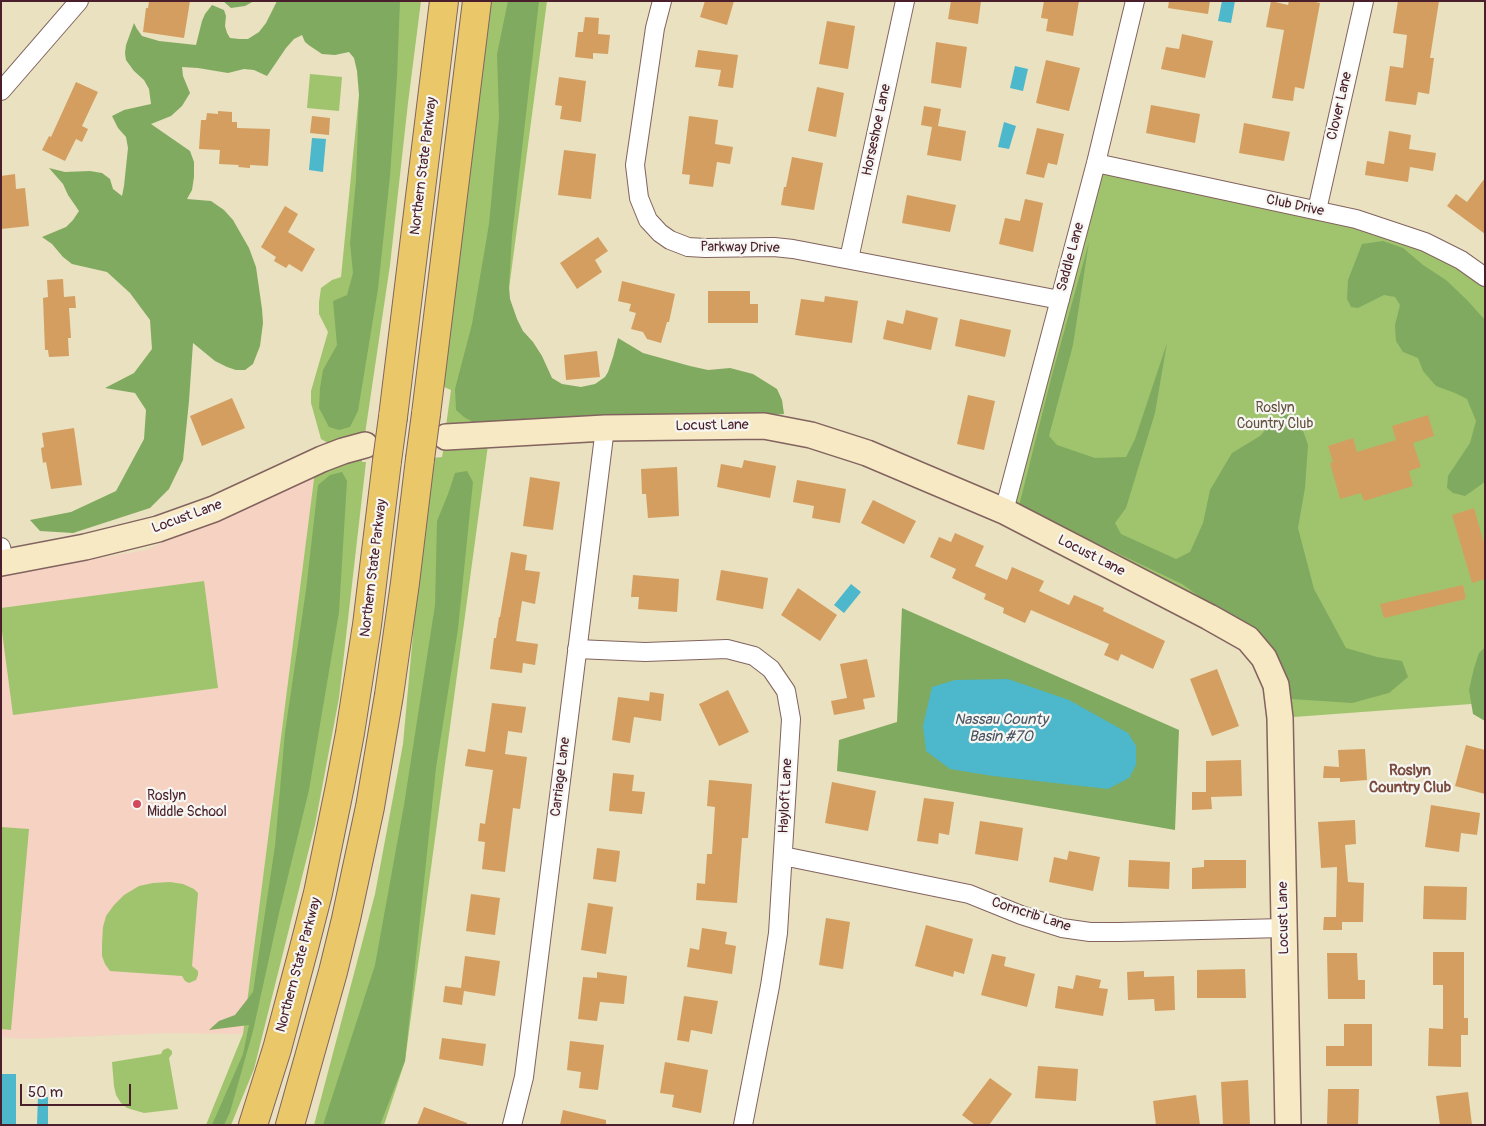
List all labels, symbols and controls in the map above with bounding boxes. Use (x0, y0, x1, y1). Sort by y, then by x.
street label: Clover Lane (1324, 70, 1356, 142)
street label: Horseshoe Lane (859, 82, 895, 178)
street label: Northern State Parkway (407, 96, 441, 236)
street label: Club Drive (1264, 192, 1326, 220)
street label: Saddle Lane (1054, 221, 1088, 293)
street label: Parkway Drive (700, 239, 780, 257)
park label: Roslyn Country Club (1237, 400, 1313, 432)
street label: Locust Lane (675, 417, 749, 435)
street label: Locust Lane (150, 497, 224, 537)
street label: Northern State Parkway (357, 498, 391, 638)
street label: Locust Lane (1055, 532, 1127, 580)
water label: Nassau County Basin #70 (954, 711, 1048, 746)
street label: Carriage Lane (548, 736, 574, 818)
street label: Hayloft Lane (776, 758, 796, 834)
district label: Roslyn Country Club (1369, 762, 1451, 797)
place label: Roslyn Middle School (147, 788, 227, 820)
marker: Roslyn Middle School (131, 798, 143, 810)
street label: Locust Lane (1275, 881, 1293, 955)
street label: Corncrib Lane (989, 894, 1073, 936)
street label: Northern State Parkway (273, 896, 325, 1034)
scale bar (22, 1074, 134, 1106)
text: 50 m (28, 1083, 63, 1102)

